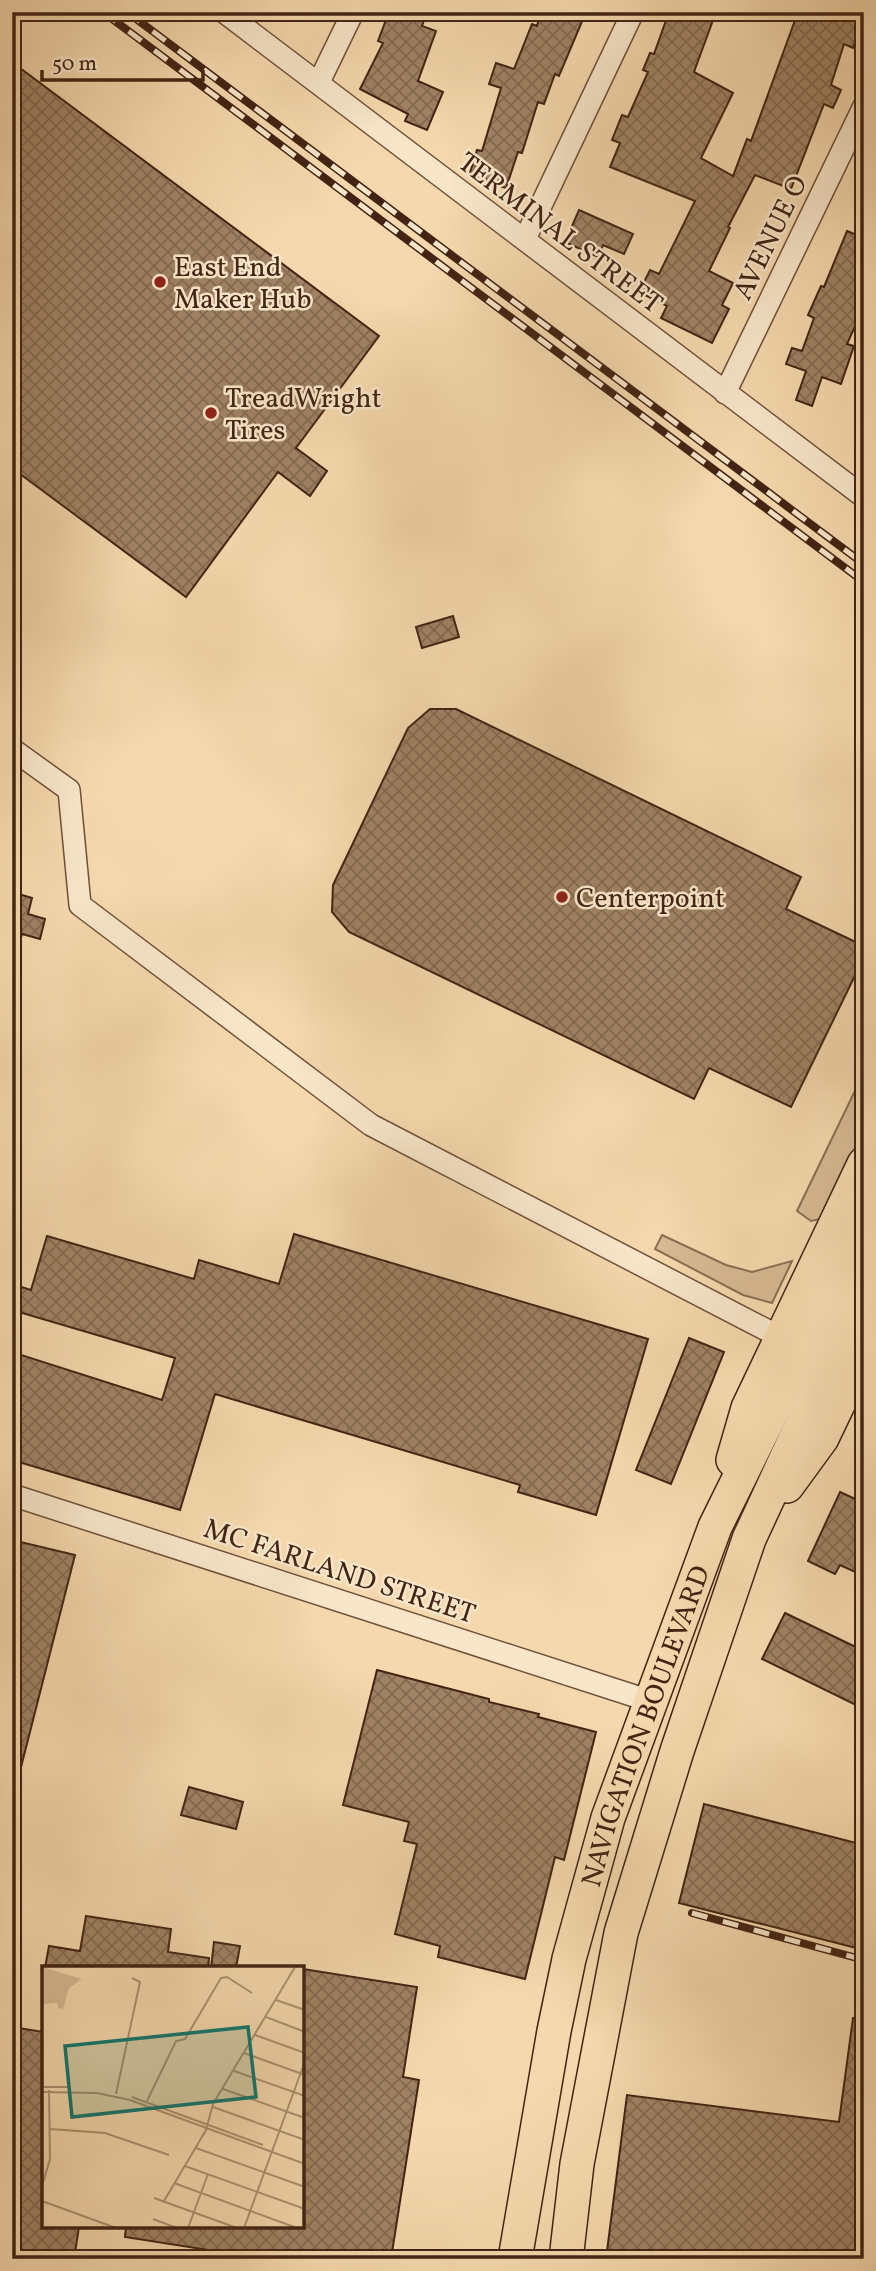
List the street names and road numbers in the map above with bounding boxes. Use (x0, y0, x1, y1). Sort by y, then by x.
street label: TERMINAL STREET (449, 144, 670, 324)
street label: AVENUE O (724, 169, 818, 307)
street label: MC FARLAND STREET (198, 1510, 480, 1635)
street label: NAVIGATION BOULEVARD (573, 1561, 721, 1892)

